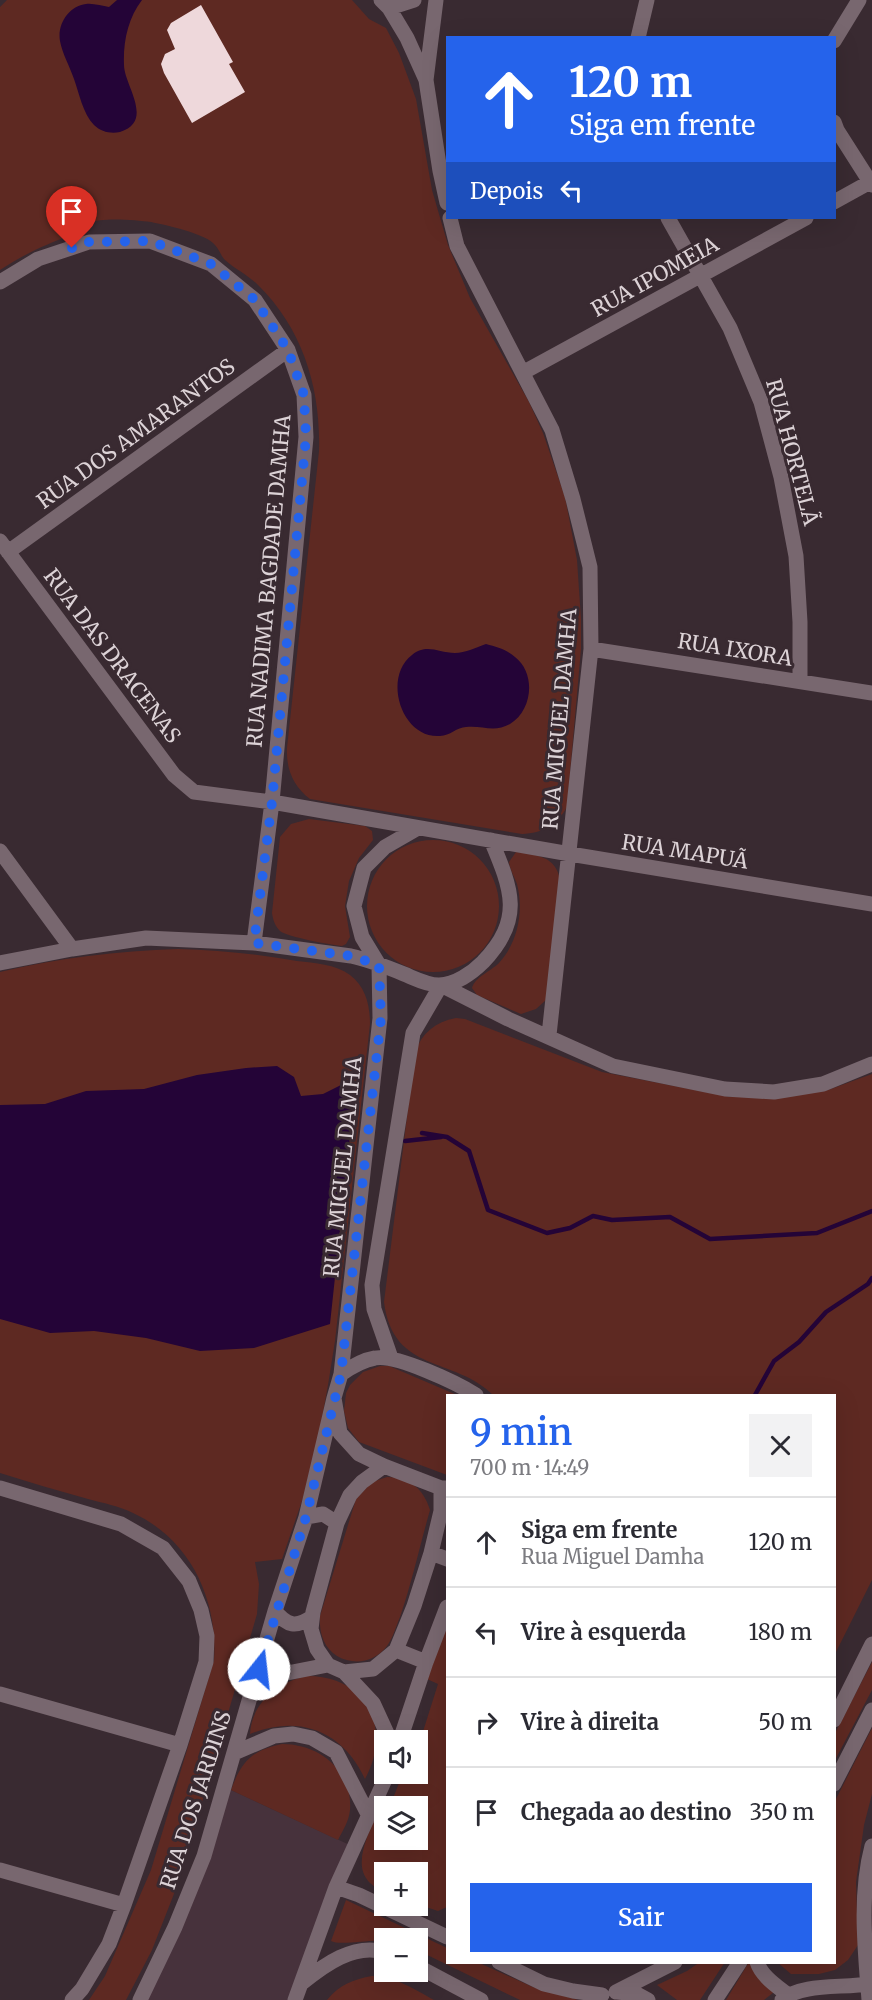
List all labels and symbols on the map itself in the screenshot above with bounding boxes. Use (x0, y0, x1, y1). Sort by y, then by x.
pin (46, 186, 97, 248)
street label: RUA IPOMEIA (586, 230, 723, 323)
street label: RUA DOS AMARANTOS (31, 353, 240, 515)
street label: RUA HORTELÃ (760, 376, 825, 528)
street label: RUA NADIMA BAGDADE DAMHA (241, 413, 297, 748)
street label: RUA DAS DRACENAS (38, 563, 187, 748)
street label: RUA MIGUEL DAMHA (536, 607, 583, 831)
street label: RUA IXORA (676, 627, 795, 672)
street label: RUA MAPUÃ (620, 828, 750, 875)
street label: RUA MIGUEL DAMHA (317, 1055, 368, 1279)
position arrow (227, 1637, 291, 1701)
street label: RUA DOS JARDINS (154, 1707, 237, 1892)

